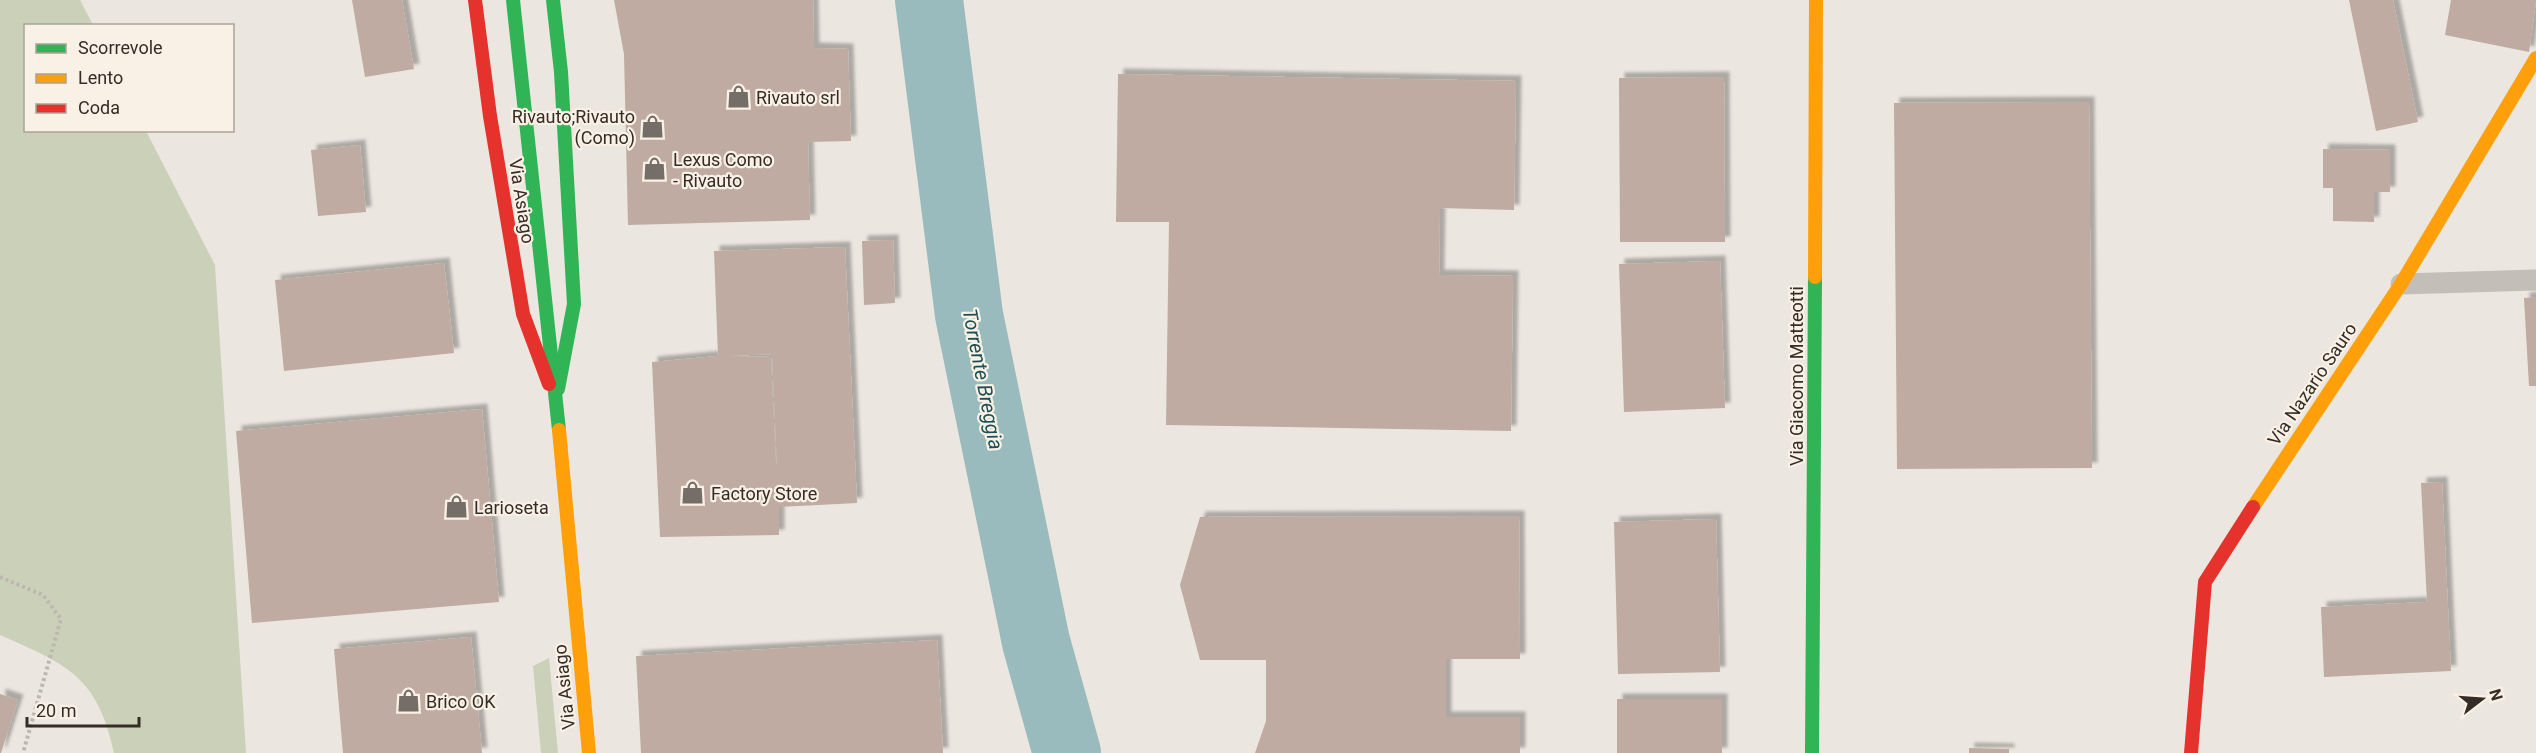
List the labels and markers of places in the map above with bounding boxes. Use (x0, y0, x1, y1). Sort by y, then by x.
shop icon: Rivauto srl (725, 84, 751, 110)
place label: Rivauto srl (756, 87, 840, 108)
place label: Rivauto;Rivauto (Como) (512, 106, 635, 149)
shop icon: Rivauto;Rivauto (Como) (640, 113, 666, 139)
place label: Lexus Como - Rivauto (673, 149, 773, 191)
shop icon: Lexus Como - Rivauto (642, 156, 668, 182)
shop icon: Factory Store (680, 480, 706, 506)
place label: Factory Store (711, 483, 817, 504)
shop icon: Larioseta (443, 494, 469, 520)
place label: Larioseta (474, 497, 549, 518)
shop icon: Brico OK (395, 688, 421, 714)
place label: Brico OK (426, 691, 496, 712)

